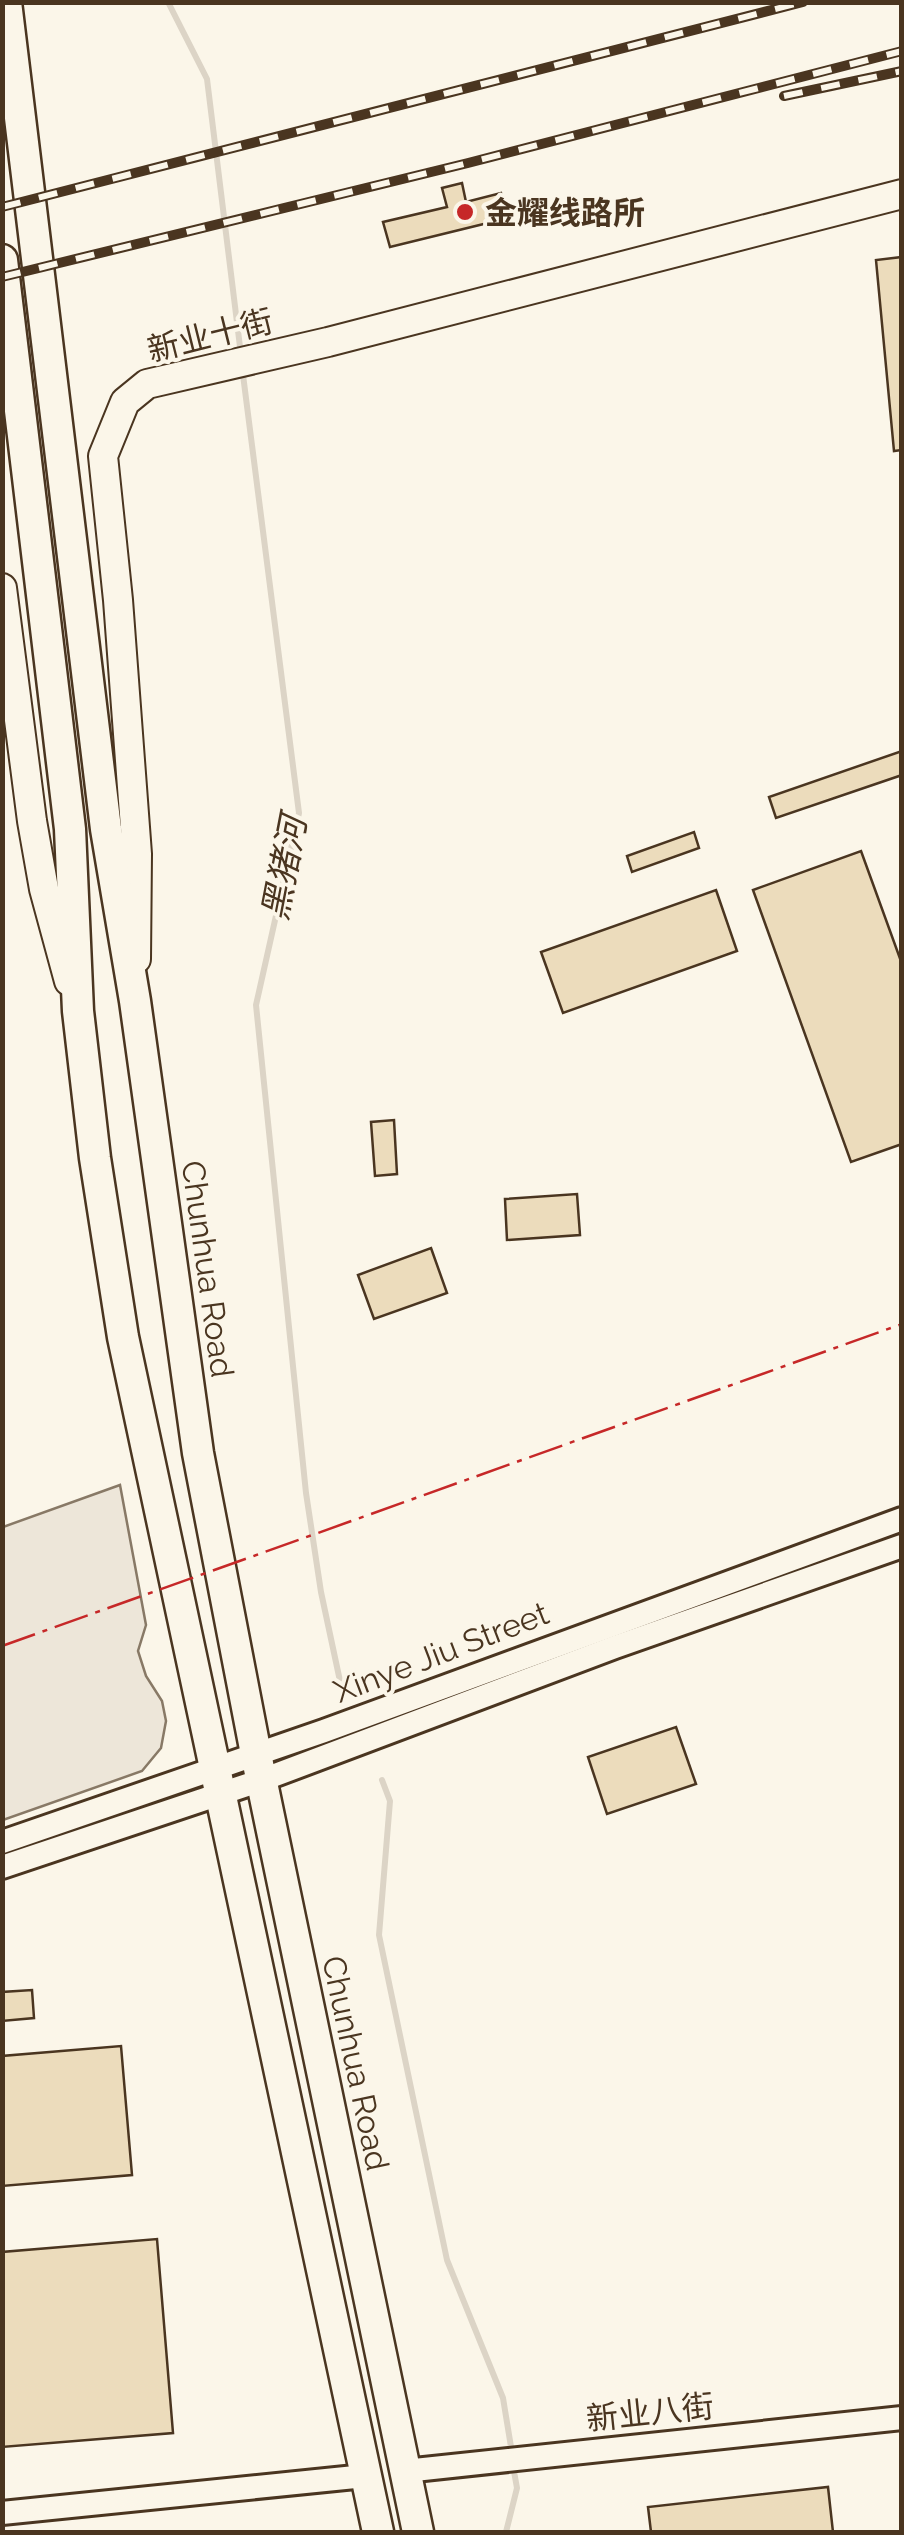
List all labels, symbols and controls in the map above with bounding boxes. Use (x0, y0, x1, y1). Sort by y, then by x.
place label: 金耀线路所 (485, 194, 645, 231)
marker: 金耀线路所 (454, 201, 476, 223)
street label: 新业十街 (143, 302, 277, 368)
water label: 黑猪河 (254, 807, 315, 923)
street label: Chunhua Road (174, 1158, 242, 1380)
street label: Xinye Jiu Street (329, 1594, 554, 1710)
street label: Chunhua Road (315, 1952, 397, 2174)
street label: 新业八街 (584, 2387, 716, 2437)

